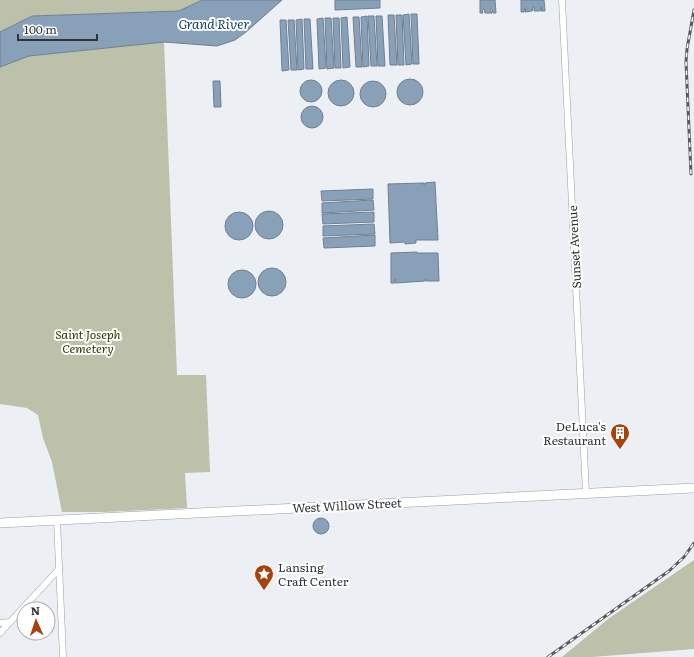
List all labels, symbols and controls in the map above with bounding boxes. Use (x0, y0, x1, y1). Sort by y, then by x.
water label: Grand River (178, 14, 250, 33)
scale bar (18, 16, 97, 42)
text: 100 m (24, 20, 57, 38)
street label: Sunset Avenue (563, 205, 585, 289)
park label: Saint Joseph Cemetery (55, 325, 121, 357)
place label: DeLuca's Restaurant (543, 417, 607, 449)
building icon: DeLuca's Restaurant (609, 422, 631, 450)
street label: West Willow Street (292, 493, 402, 517)
place label: Lansing Craft Center (278, 558, 349, 590)
place icon: Lansing Craft Center (253, 563, 275, 591)
north arrow (16, 601, 56, 641)
text: N (30, 602, 40, 618)

